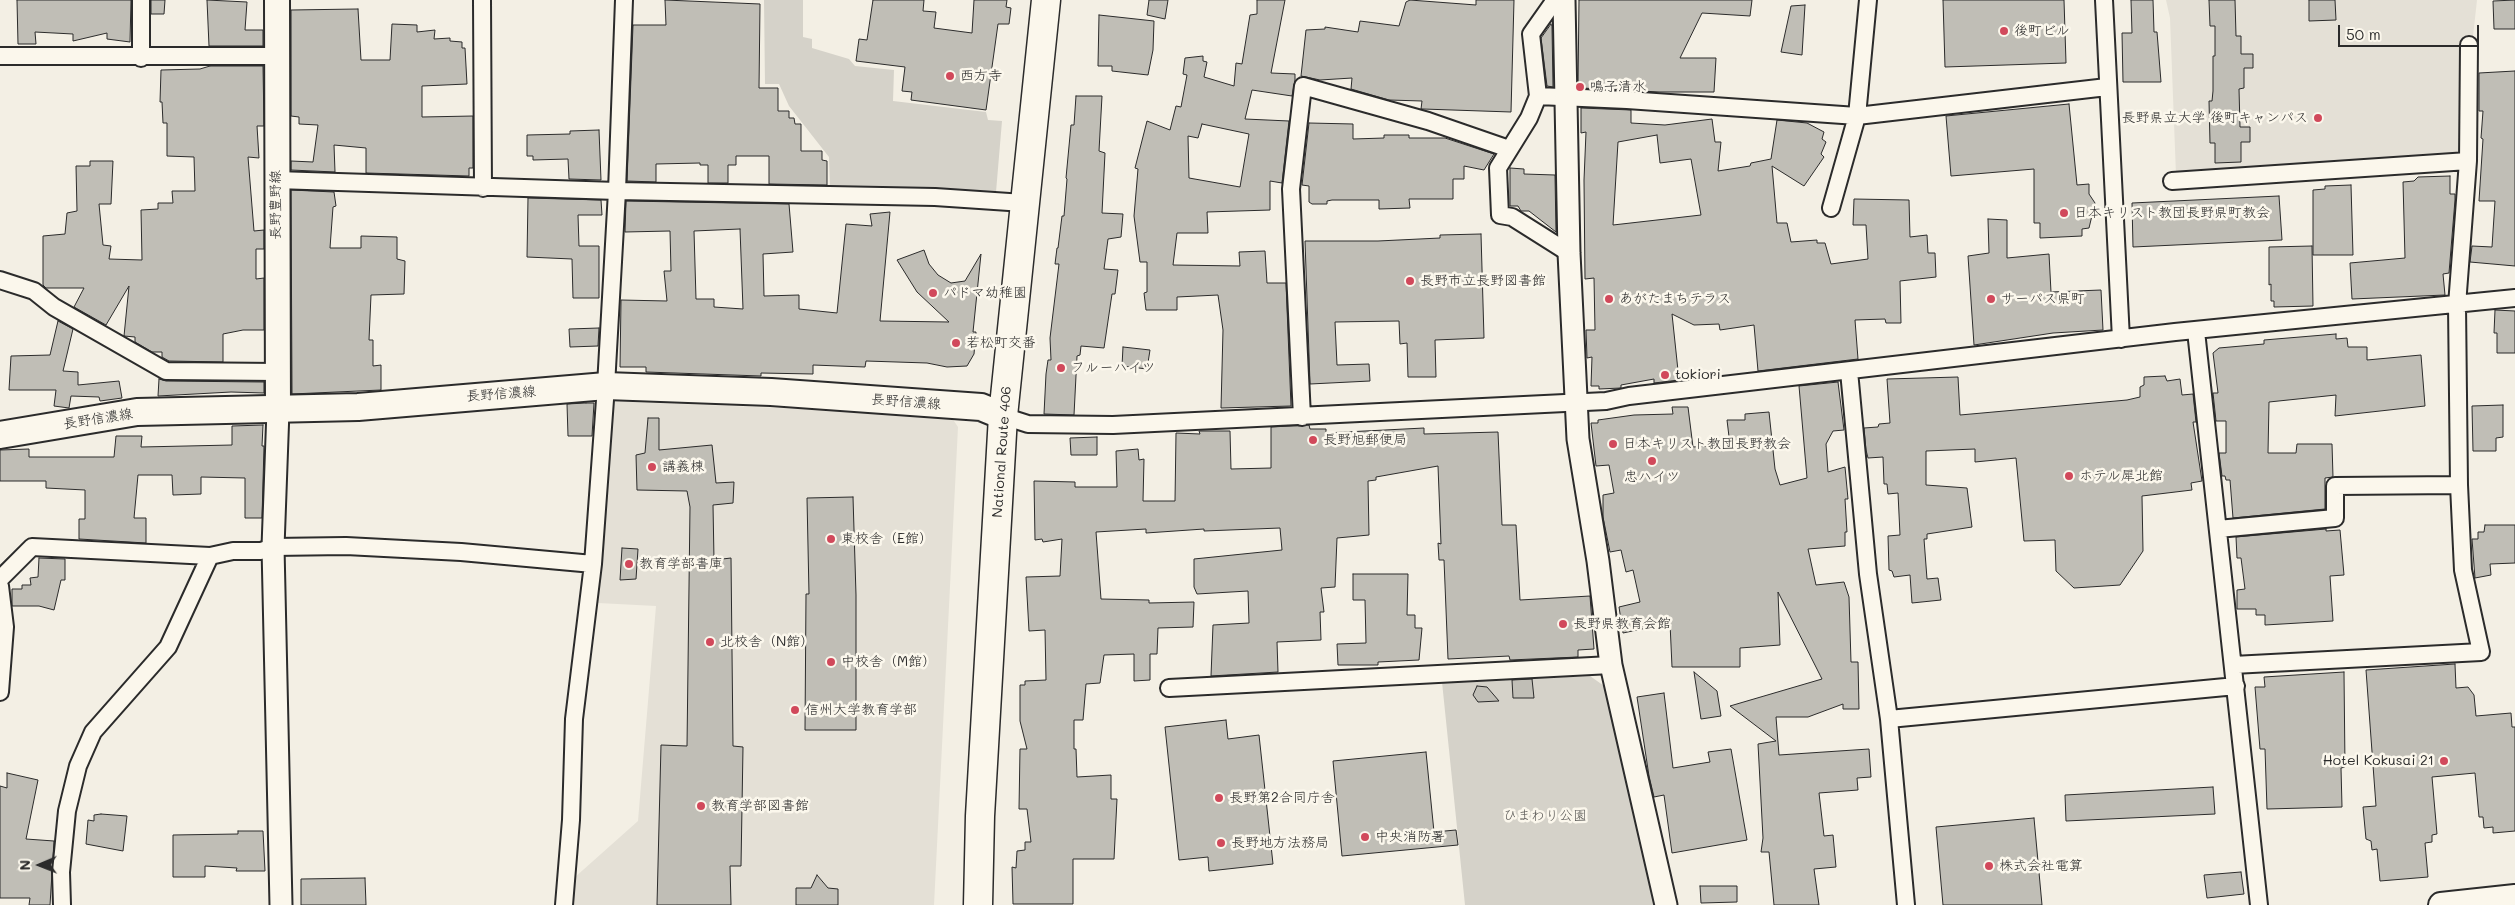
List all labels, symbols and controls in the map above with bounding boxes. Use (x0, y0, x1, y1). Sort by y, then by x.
scale bar (2340, 15, 2481, 47)
place label: 後町ビル (2014, 23, 2070, 39)
text: 50 m (2346, 24, 2381, 44)
marker: 後町ビル (1998, 25, 2010, 37)
place label: 西方寺 (960, 68, 1002, 84)
marker: 西方寺 (944, 70, 956, 82)
place label: 鳴子清水 (1590, 79, 1646, 95)
marker: 鳴子清水 (1574, 81, 1586, 93)
place label: 長野県立大学 後町キャンパス (2122, 110, 2308, 126)
marker: 長野県立大学 後町キャンパス (2312, 112, 2324, 124)
street label: 長野豊野線 (268, 170, 284, 240)
place label: 日本キリスト教団長野県町教会 (2074, 205, 2270, 221)
marker: 日本キリスト教団長野県町教会 (2058, 207, 2070, 219)
place label: 長野市立長野図書館 (1420, 273, 1546, 289)
marker: 長野市立長野図書館 (1404, 275, 1416, 287)
place label: パドマ幼稚園 (943, 285, 1027, 301)
marker: パドマ幼稚園 (927, 287, 939, 299)
place label: あがたまちテラス (1619, 291, 1731, 307)
place label: サーパス県町 (2001, 291, 2085, 307)
marker: あがたまちテラス (1603, 293, 1615, 305)
marker: サーパス県町 (1985, 293, 1997, 305)
place label: 若松町交番 (966, 335, 1036, 351)
marker: 若松町交番 (950, 337, 962, 349)
place label: フルーハイツ (1071, 360, 1156, 376)
marker: フルーハイツ (1055, 362, 1067, 374)
place label: tokiori (1675, 367, 1721, 383)
marker: tokiori (1659, 369, 1671, 381)
street label: 長野信濃線 (465, 383, 537, 405)
street label: National Route 406 (989, 386, 1015, 518)
street label: 長野信濃線 (870, 391, 942, 413)
street label: 長野信濃線 (62, 405, 134, 433)
place label: 長野旭郵便局 (1323, 432, 1407, 448)
marker: 長野旭郵便局 (1307, 434, 1319, 446)
place label: 日本キリスト教団長野教会 (1623, 436, 1791, 452)
marker: 日本キリスト教団長野教会 (1607, 438, 1619, 450)
marker: 忠ハイツ (1646, 455, 1658, 467)
place label: 講義棟 (662, 459, 704, 475)
marker: 講義棟 (646, 461, 658, 473)
place label: ホテル犀北館 (2079, 468, 2163, 484)
place label: 忠ハイツ (1624, 469, 1680, 485)
marker: ホテル犀北館 (2063, 470, 2075, 482)
place label: 東校舎（E館） (841, 531, 933, 547)
marker: 東校舎（E館） (825, 533, 837, 545)
place label: 教育学部書庫 (639, 556, 723, 572)
marker: 教育学部書庫 (623, 558, 635, 570)
place label: 長野県教育会館 (1573, 616, 1671, 632)
marker: 長野県教育会館 (1557, 618, 1569, 630)
place label: 北校舎（N館） (720, 634, 814, 650)
marker: 北校舎（N館） (704, 636, 716, 648)
place label: 中校舎（M館） (841, 654, 936, 670)
marker: 中校舎（M館） (825, 656, 837, 668)
place label: 信州大学教育学部 (805, 702, 917, 718)
marker: 信州大学教育学部 (789, 704, 801, 716)
place label: Hotel Kokusai 21 (2323, 753, 2434, 769)
marker: Hotel Kokusai 21 (2438, 755, 2450, 767)
place label: 長野第2合同庁舎 (1229, 790, 1335, 806)
marker: 長野第2合同庁舎 (1213, 792, 1225, 804)
place label: 教育学部図書館 (711, 798, 809, 814)
marker: 教育学部図書館 (695, 800, 707, 812)
park label: ひまわり公園 (1503, 808, 1587, 824)
place label: 中央消防署 (1375, 829, 1445, 845)
marker: 中央消防署 (1359, 831, 1371, 843)
place label: 長野地方法務局 (1231, 835, 1329, 851)
marker: 長野地方法務局 (1215, 837, 1227, 849)
north arrow (15, 840, 65, 890)
place label: 株式会社電算 (1999, 858, 2083, 874)
text: N (15, 860, 34, 871)
marker: 株式会社電算 (1983, 860, 1995, 872)

